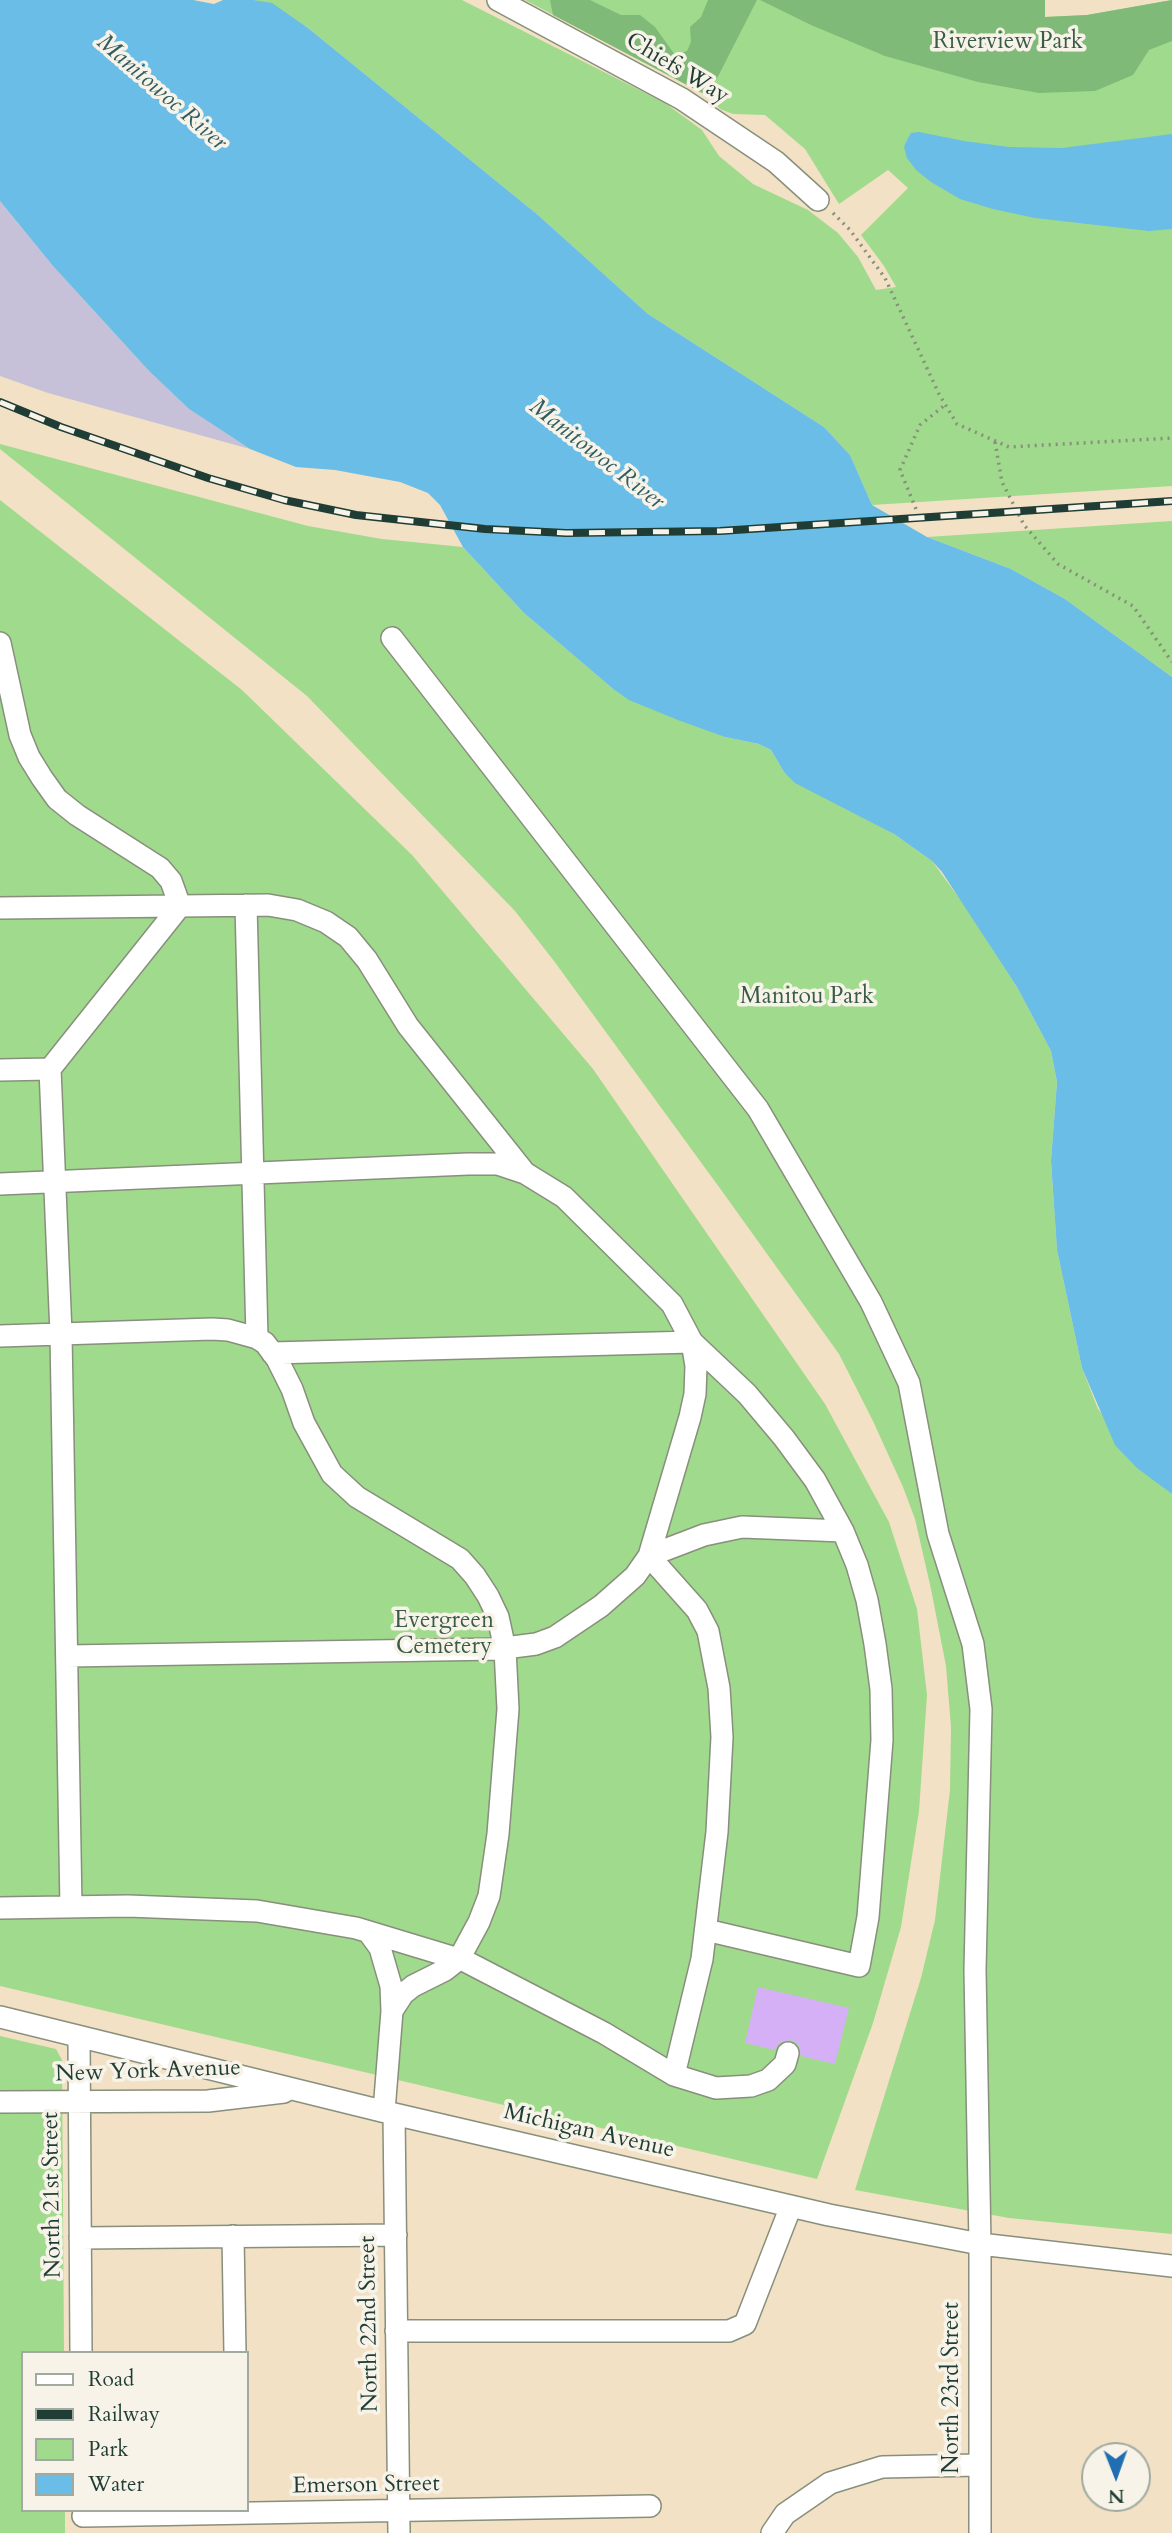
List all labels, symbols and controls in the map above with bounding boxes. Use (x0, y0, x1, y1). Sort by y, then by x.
street label: Chiefs Way (620, 27, 734, 111)
water label: Manitowoc River (90, 29, 232, 157)
park label: Riverview Park (933, 29, 1083, 57)
water label: Manitowoc River (523, 393, 669, 517)
park label: Manitou Park (740, 984, 874, 1012)
park label: Evergreen Cemetery (394, 1608, 494, 1662)
street label: New York Avenue (55, 2055, 241, 2089)
street label: Michigan Avenue (501, 2099, 677, 2165)
street label: North 21st Street (38, 2112, 68, 2278)
street label: North 22nd Street (355, 2235, 385, 2413)
street label: North 23rd Street (939, 2302, 967, 2474)
legend (21, 2351, 248, 2512)
text: Road (88, 2365, 134, 2394)
text: Railway (88, 2400, 160, 2429)
text: Park (88, 2435, 128, 2464)
north arrow (1081, 2442, 1151, 2512)
text: Water (88, 2470, 144, 2499)
street label: Emerson Street (292, 2471, 440, 2501)
text: N (1108, 2483, 1125, 2509)

